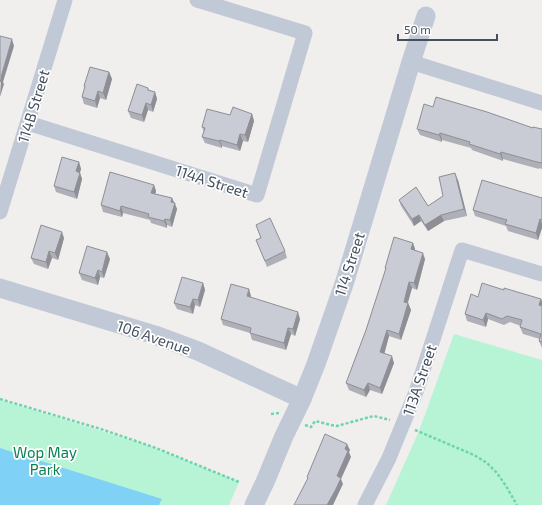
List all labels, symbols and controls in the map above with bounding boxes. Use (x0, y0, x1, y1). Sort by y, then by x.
scale bar (398, 16, 497, 42)
text: 50 m (404, 22, 431, 36)
street label: 114B Street (13, 67, 53, 145)
street label: 114A Street (173, 161, 251, 201)
street label: 114 Street (330, 229, 368, 298)
street label: 106 Avenue (115, 316, 193, 358)
street label: 113A Street (398, 342, 440, 418)
park label: Wop May Park (13, 443, 77, 478)

